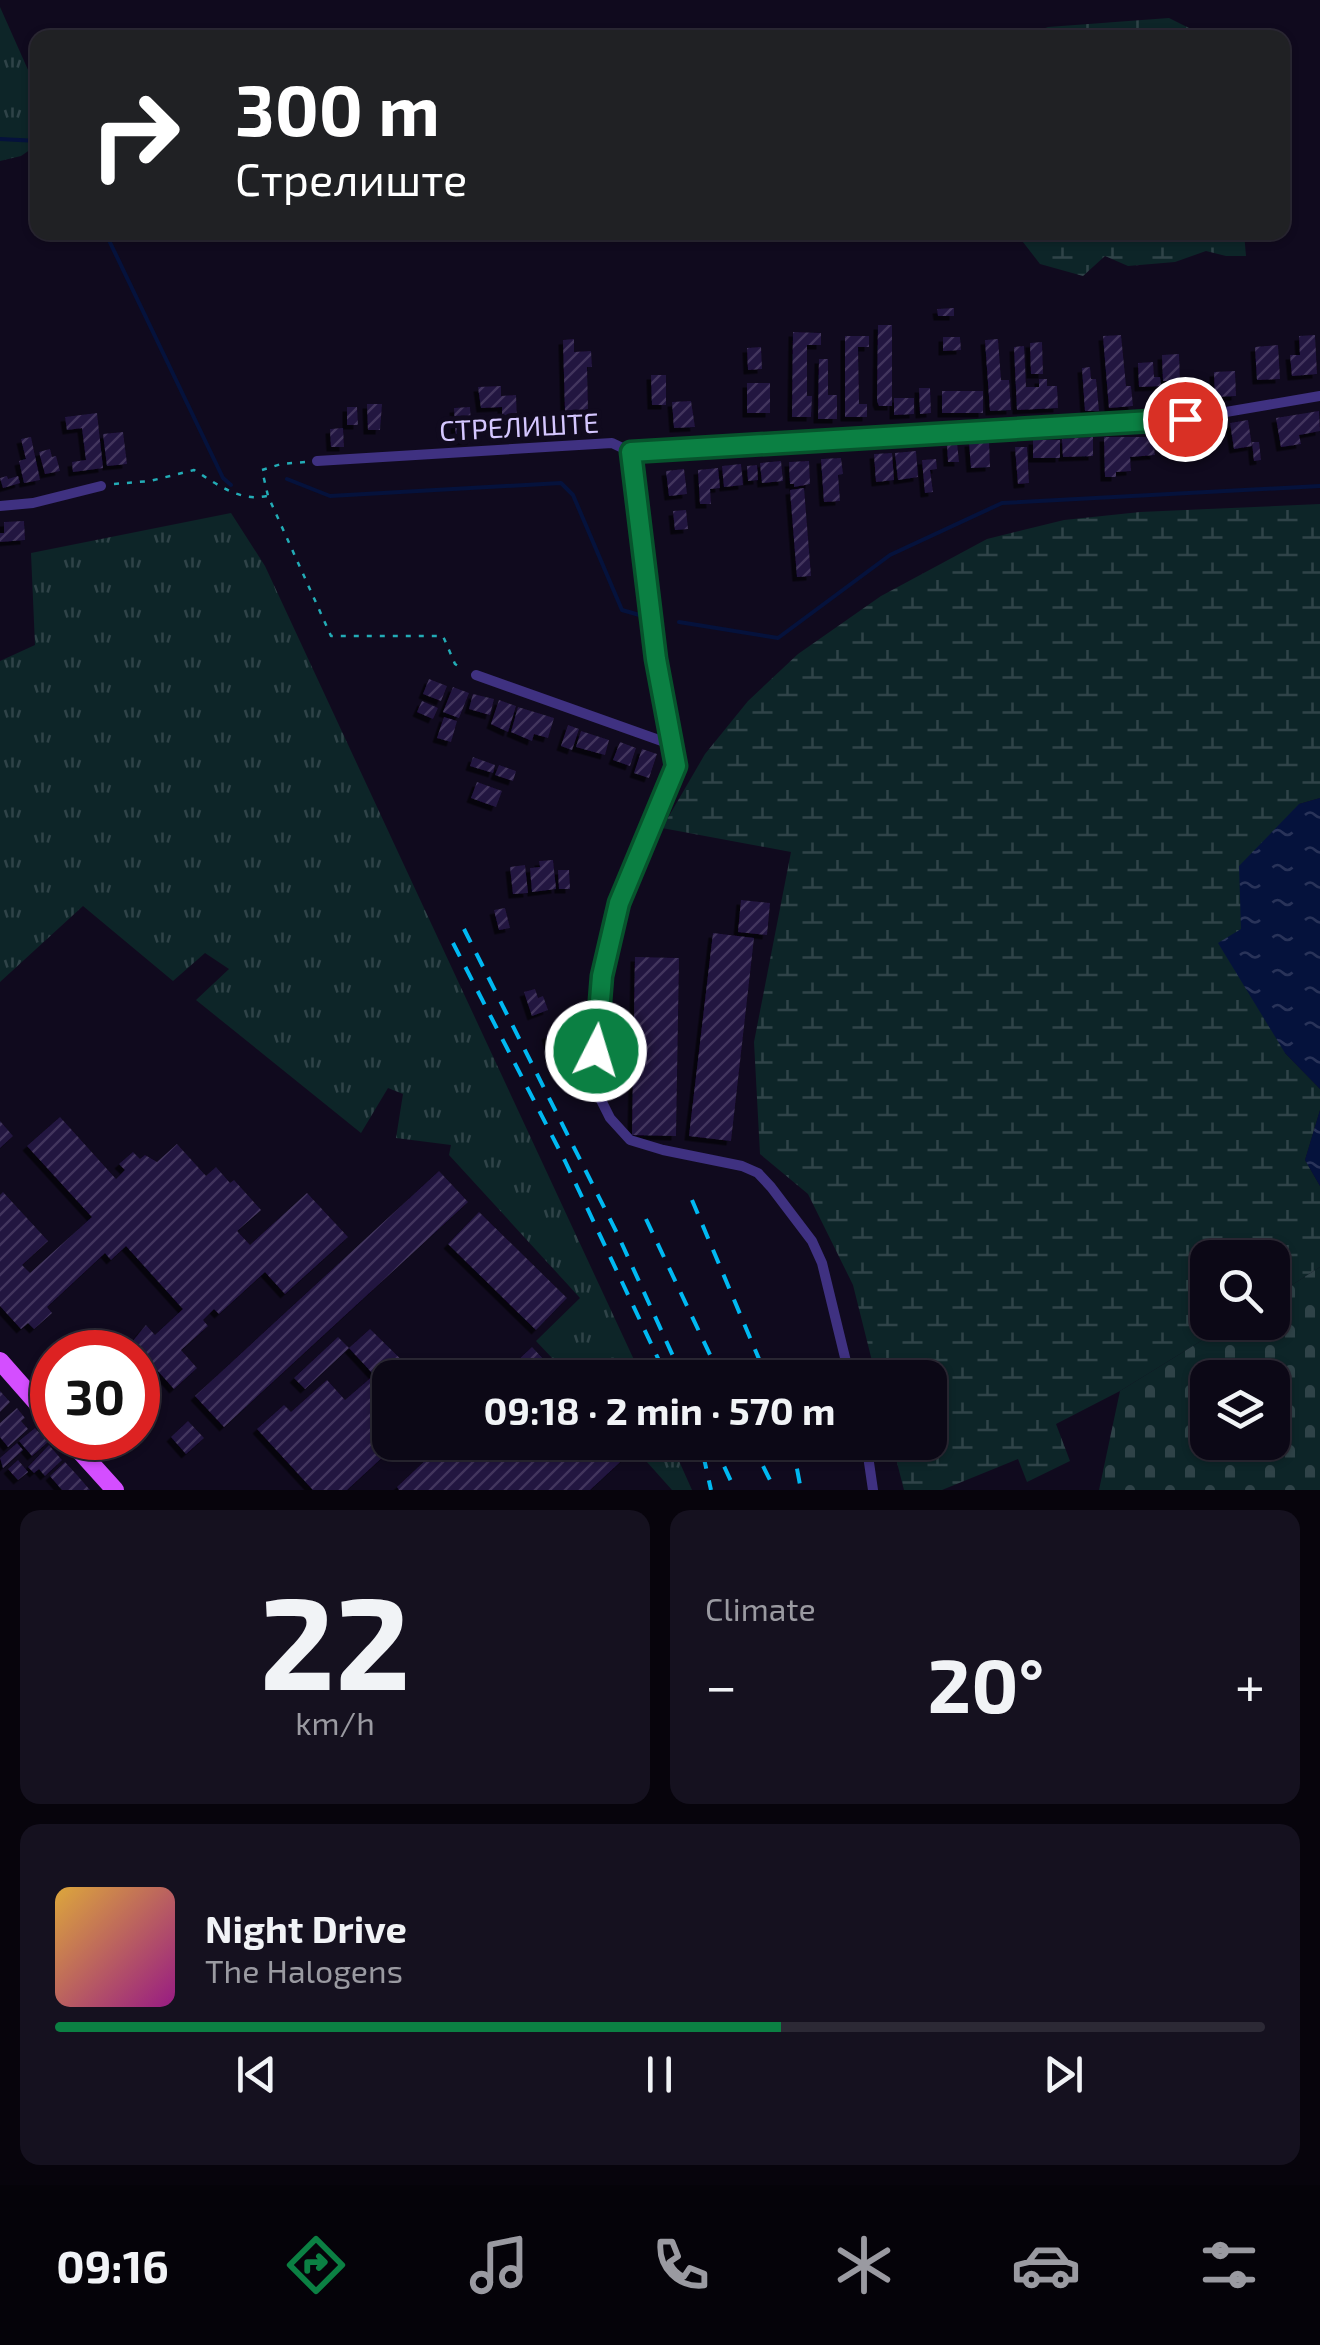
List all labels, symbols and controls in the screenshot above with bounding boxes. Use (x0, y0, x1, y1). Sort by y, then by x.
text: 300 m (235, 66, 440, 150)
icon: right (70, 70, 200, 200)
text: Стрелиште (235, 151, 467, 205)
pin (1143, 377, 1228, 462)
icon: arrive (1158, 392, 1213, 447)
street label: СТРЕЛИШТЕ (438, 405, 600, 447)
position arrow (544, 999, 648, 1103)
map controls (1190, 1240, 1290, 1460)
button: search (1190, 1240, 1290, 1340)
speed limit sign: 30 (30, 1330, 160, 1460)
button: layers (1190, 1360, 1290, 1460)
text: 09:18 · 2 min · 570 m (484, 1387, 835, 1433)
text: 22 (259, 1560, 411, 1716)
text: Climate (705, 1589, 816, 1627)
text: 20° (928, 1638, 1044, 1728)
text: − (705, 1651, 737, 1717)
text: + (1235, 1651, 1265, 1717)
text: km/h (295, 1703, 375, 1741)
text: Night Drive (205, 1905, 407, 1951)
text: The Halogens (205, 1951, 403, 1989)
icon: previous (229, 2047, 284, 2102)
icon: pause (632, 2047, 687, 2102)
icon: next (1036, 2047, 1091, 2102)
icon: directions (281, 2230, 351, 2300)
icon: music (464, 2230, 534, 2300)
icon: phone (646, 2230, 716, 2300)
icon: climate (829, 2230, 899, 2300)
icon: car (1011, 2230, 1081, 2300)
icon: filters (1194, 2230, 1264, 2300)
text: 09:16 (56, 2238, 169, 2292)

